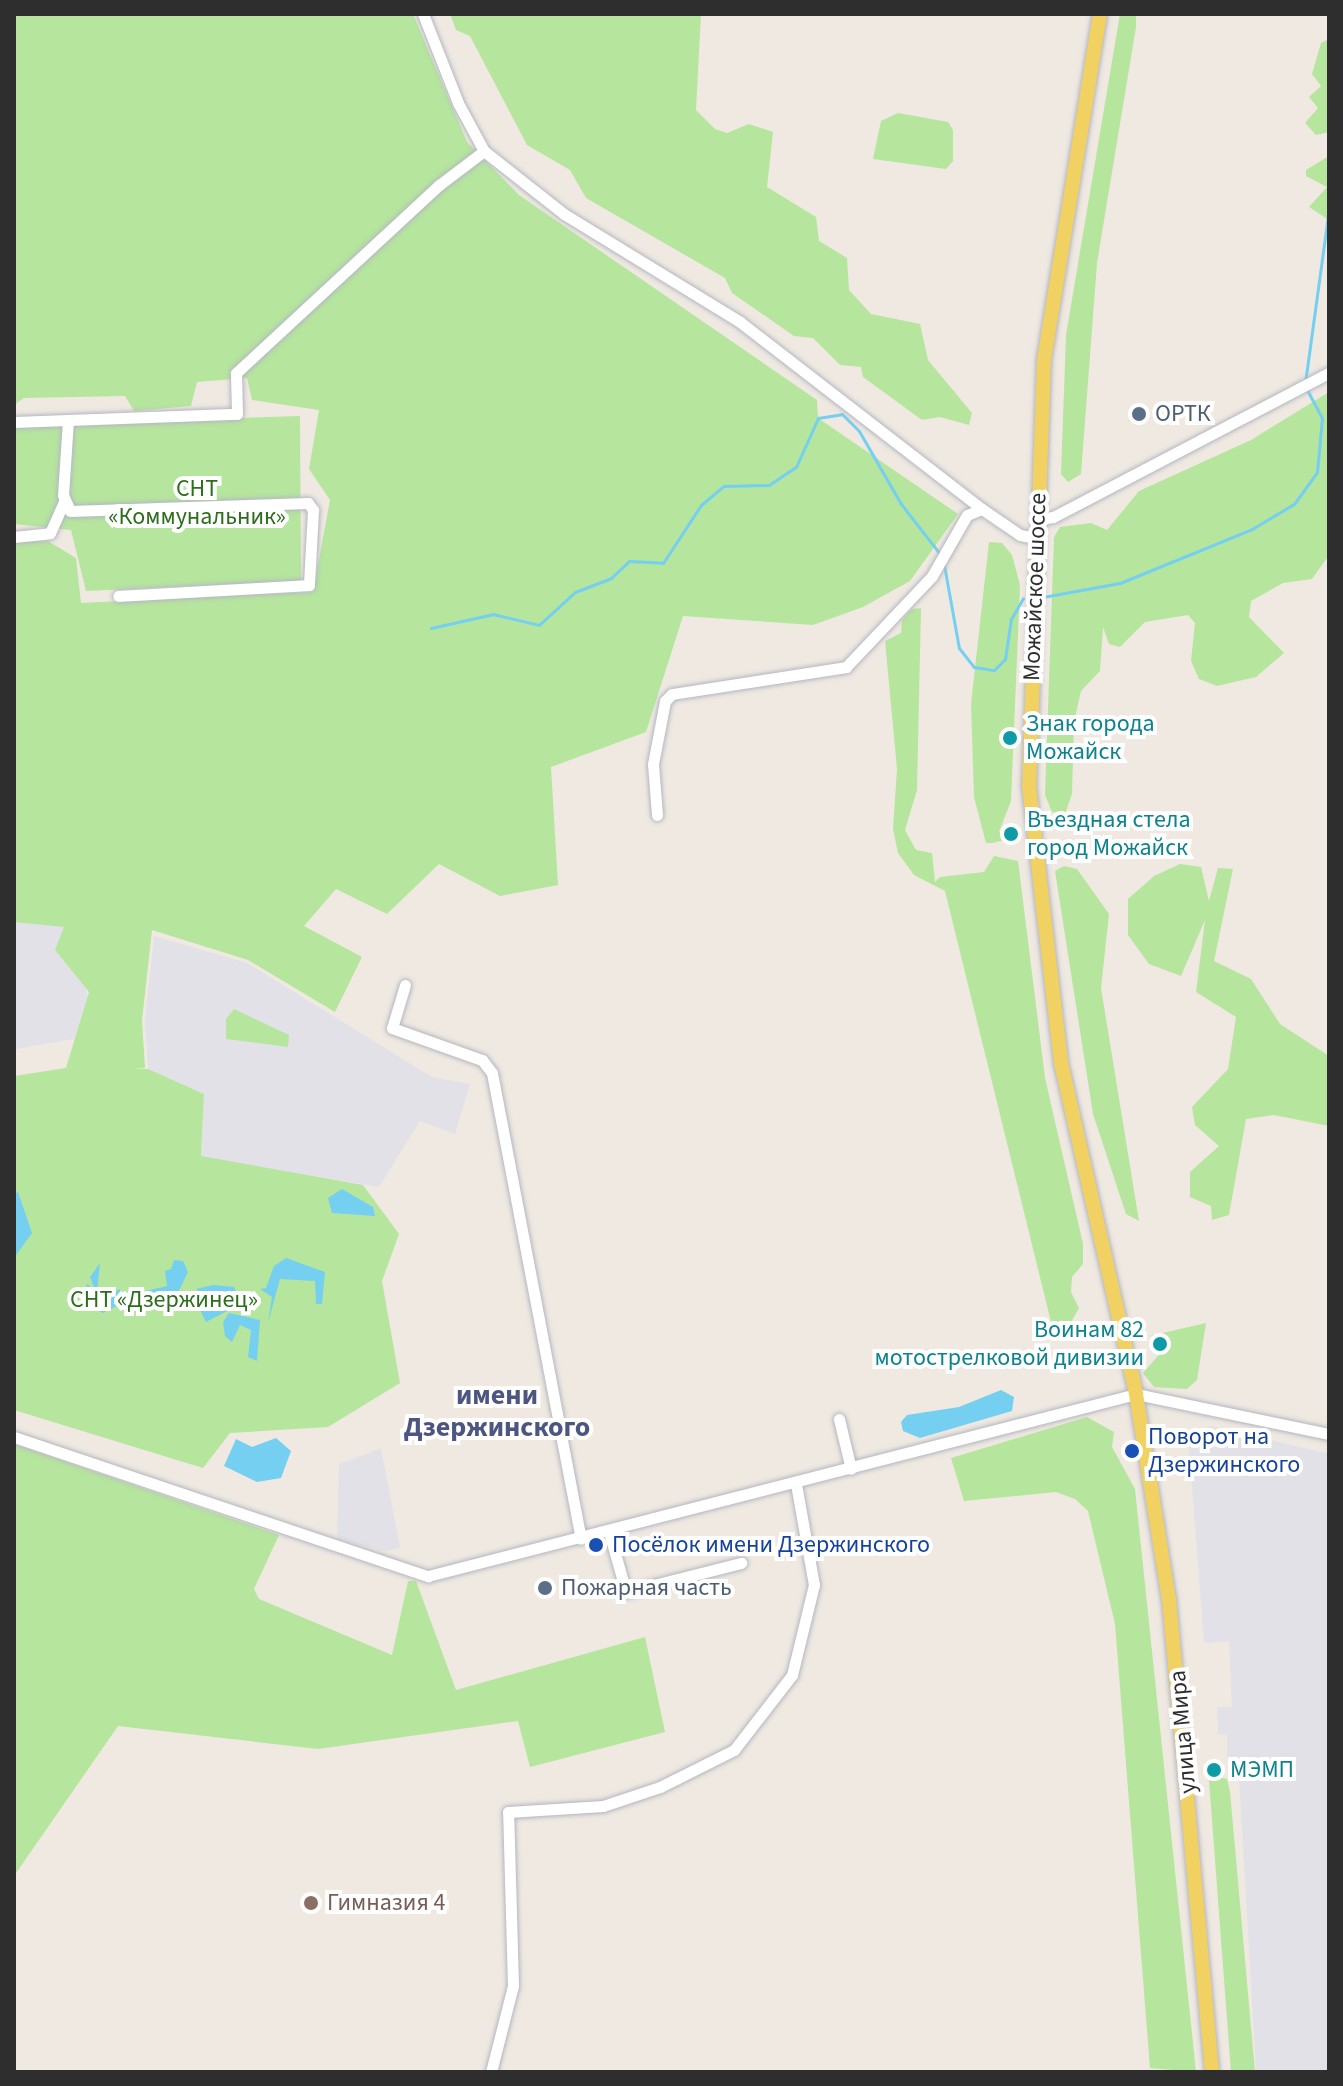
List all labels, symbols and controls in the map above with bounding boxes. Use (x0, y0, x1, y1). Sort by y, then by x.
place label: ОРТК (1155, 400, 1211, 428)
marker: ОРТК (1130, 405, 1148, 423)
park label: СНТ «Коммунальник» (108, 475, 286, 531)
street label: Можайское шоссе (1017, 492, 1053, 682)
place label: Знак города Можайск (1026, 710, 1155, 766)
marker: Знак города Можайск (1001, 729, 1019, 747)
place label: Въездная стела город Можайск (1027, 806, 1191, 862)
marker: Въездная стела город Можайск (1002, 825, 1020, 843)
park label: СНТ «Дзержинец» (70, 1286, 258, 1314)
place label: Воинам 82 мотострелковой дивизии (875, 1316, 1144, 1372)
marker: Воинам 82 мотострелковой дивизии (1151, 1335, 1169, 1353)
district label: имени Дзержинского (404, 1378, 590, 1444)
place label: Поворот на Дзержинского (1148, 1423, 1300, 1479)
marker: Поворот на Дзержинского (1123, 1442, 1141, 1460)
place label: Посёлок имени Дзержинского (612, 1531, 930, 1559)
marker: Посёлок имени Дзержинского (587, 1536, 605, 1554)
place label: Пожарная часть (561, 1574, 732, 1602)
marker: Пожарная часть (536, 1579, 554, 1597)
street label: улица Мира (1163, 1669, 1203, 1795)
place label: МЭМП (1230, 1756, 1294, 1784)
marker: МЭМП (1205, 1761, 1223, 1779)
place label: Гимназия 4 (327, 1889, 445, 1917)
marker: Гимназия 4 (302, 1894, 320, 1912)

